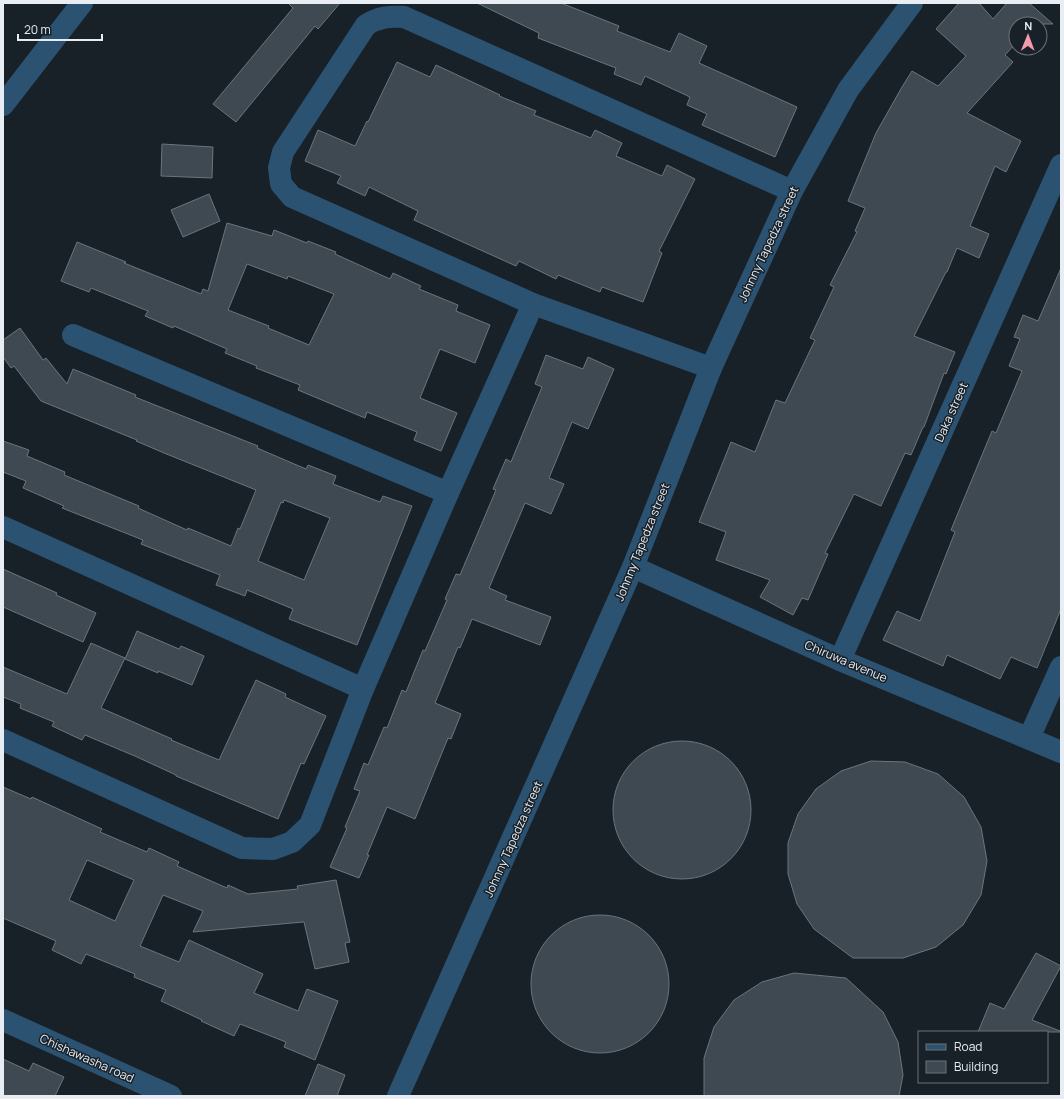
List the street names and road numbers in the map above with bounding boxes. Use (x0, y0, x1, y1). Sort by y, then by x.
street label: Johnny Tapedza street (734, 183, 802, 305)
street label: Daka street (930, 379, 972, 445)
street label: Johnny Tapedza street (611, 480, 674, 604)
street label: Chiruwa avenue (802, 636, 890, 686)
street label: Johnny Tapedza street (480, 778, 546, 900)
street label: Chishawasha road (37, 1030, 137, 1086)

